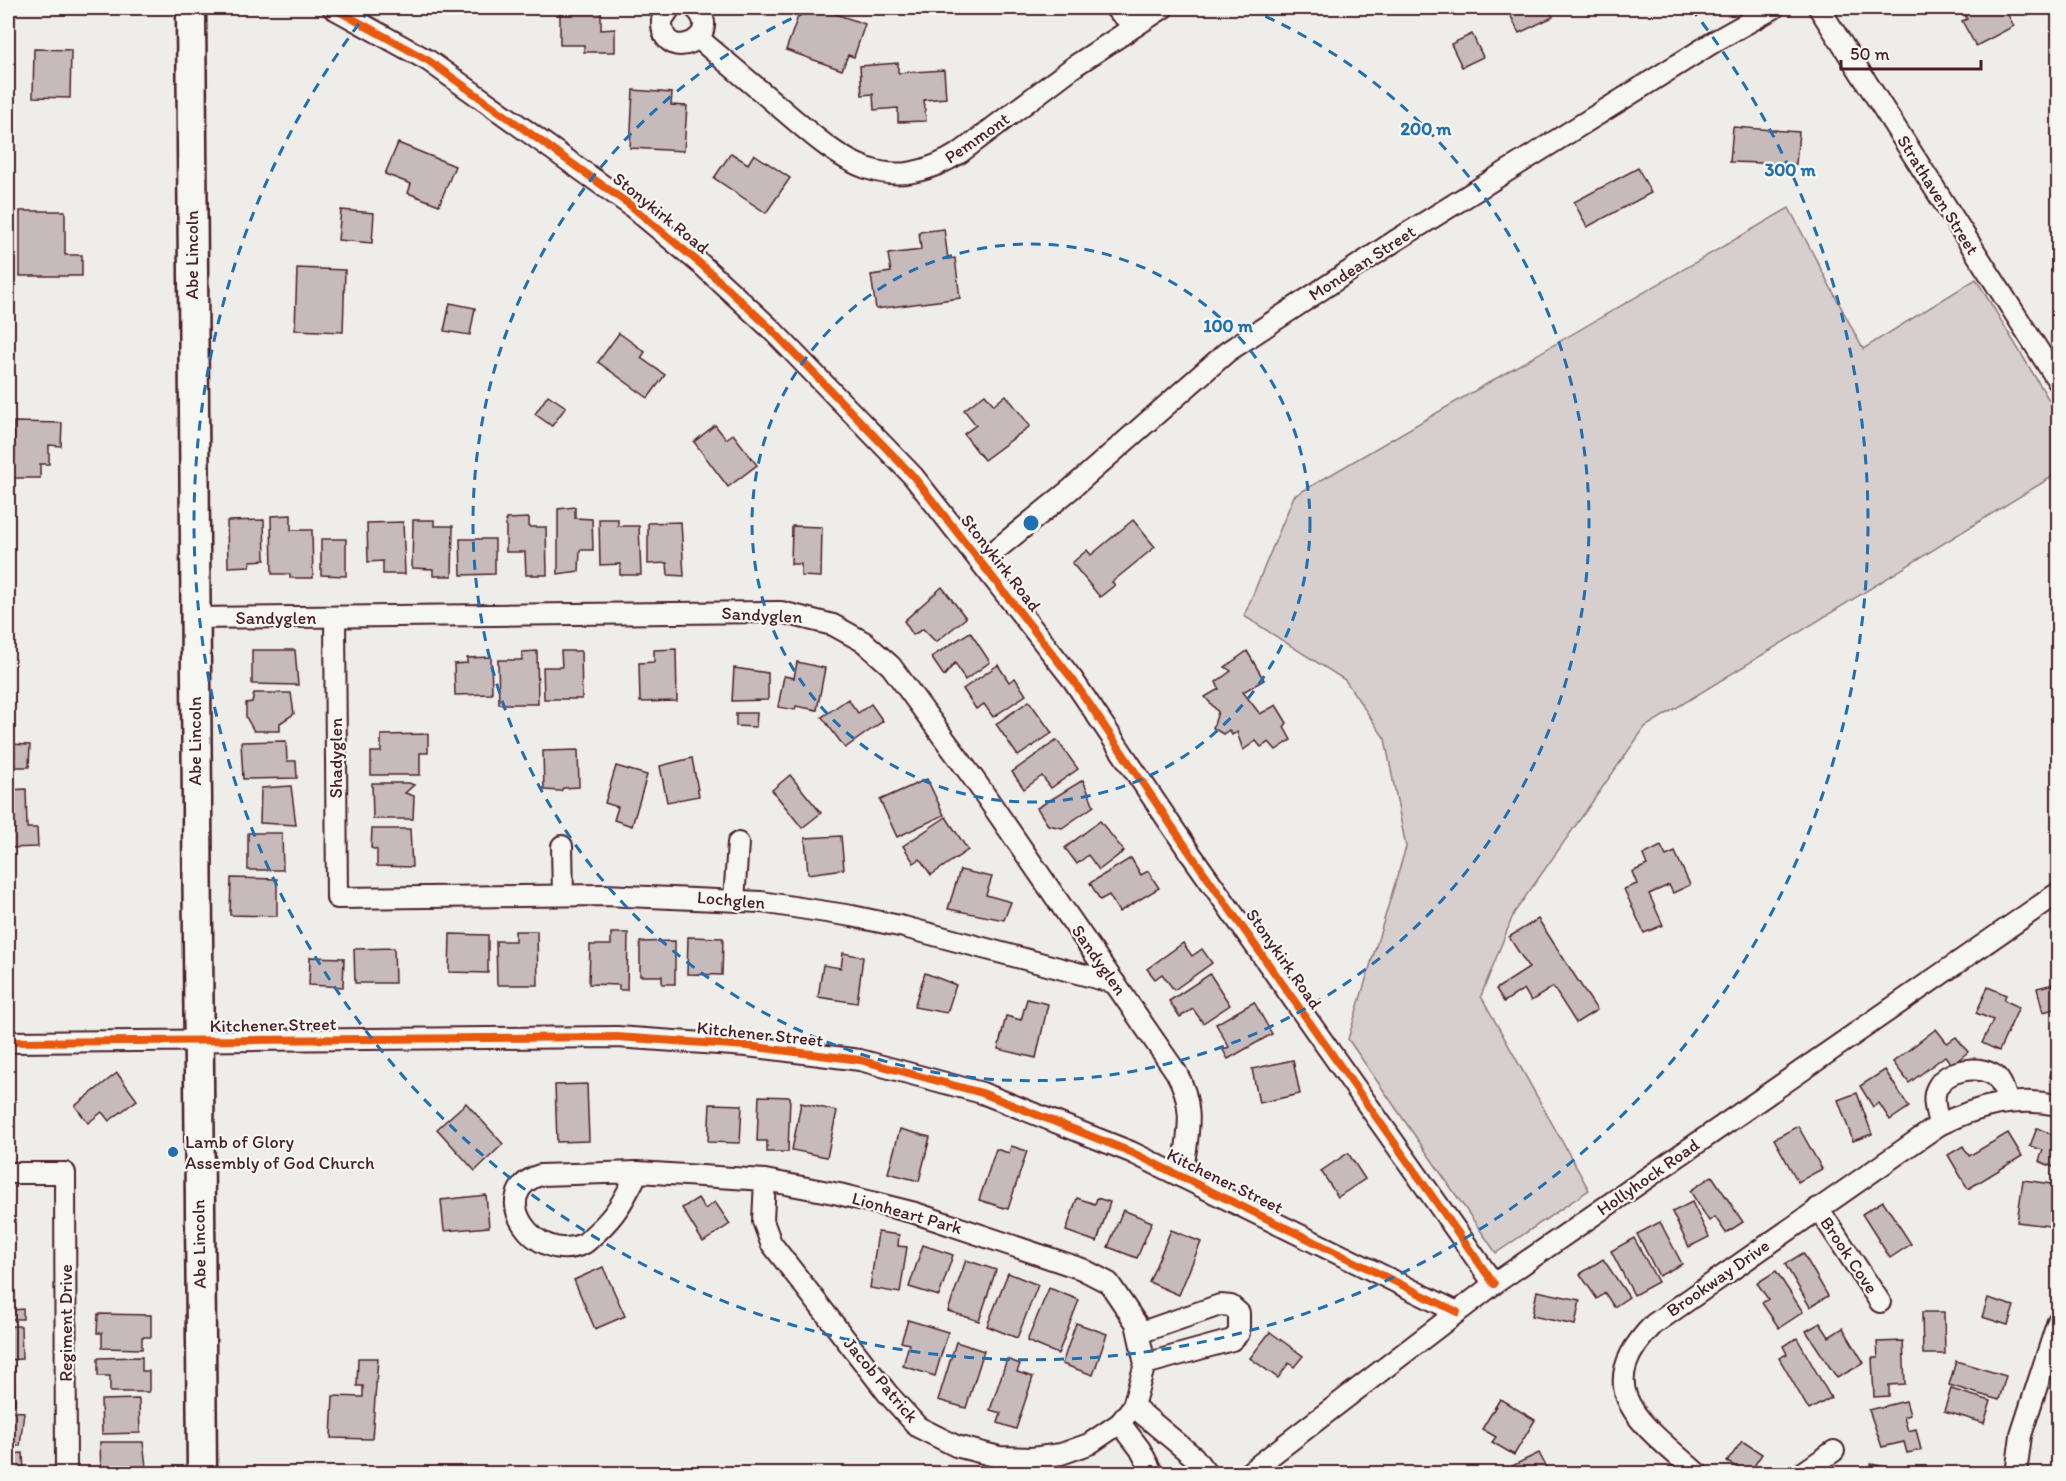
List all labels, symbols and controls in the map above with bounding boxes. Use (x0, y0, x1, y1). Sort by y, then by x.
scale bar (1841, 33, 1980, 71)
text: 50 m (1850, 43, 1890, 65)
street label: Pemmont (940, 108, 1014, 168)
text: 200 m (1401, 118, 1452, 140)
street label: Strathaven Street (1892, 131, 1984, 259)
text: 300 m (1764, 159, 1816, 181)
street label: Stonykirk Road (608, 167, 714, 259)
street label: Abe Lincoln (181, 210, 203, 300)
street label: Mondean Street (1304, 220, 1420, 306)
text: 100 m (1203, 315, 1254, 337)
street label: Stonykirk Road (956, 510, 1046, 616)
centre of rings (1021, 513, 1041, 533)
street label: Sandyglen (721, 602, 803, 628)
street label: Sandyglen (236, 607, 316, 629)
street label: Abe Lincoln (184, 696, 206, 786)
street label: Shadyglen (325, 718, 347, 798)
street label: Lochglen (696, 886, 766, 914)
street label: Stonykirk Road (1241, 905, 1327, 1014)
street label: Sandyglen (1067, 921, 1131, 999)
street label: Kitchener Street (209, 1013, 337, 1037)
street label: Kitchener Street (696, 1016, 824, 1052)
place label: Lamb of Glory Assembly of God Church (185, 1131, 375, 1174)
street label: Hollyhock Road (1593, 1134, 1704, 1220)
street label: Kitchener Street (1163, 1143, 1287, 1219)
marker: Lamb of Glory Assembly of God Church (166, 1145, 180, 1159)
street label: Lionheart Park (849, 1187, 965, 1239)
street label: Abe Lincoln (187, 1199, 211, 1289)
street label: Brook Cove (1815, 1212, 1883, 1298)
street label: Brookway Drive (1662, 1234, 1774, 1322)
street label: Regiment Drive (55, 1264, 77, 1382)
street label: Jacob Patrick (839, 1333, 923, 1428)

